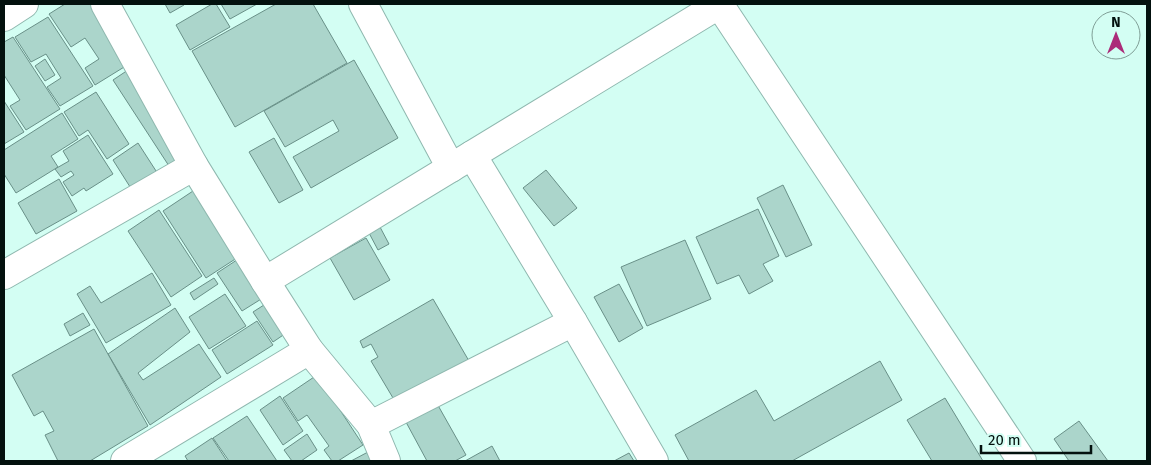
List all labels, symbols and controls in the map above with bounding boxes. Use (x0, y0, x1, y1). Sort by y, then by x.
north arrow (1091, 10, 1141, 60)
text: N (1111, 14, 1121, 31)
scale bar (981, 422, 1091, 454)
text: 20 m (988, 431, 1021, 449)

